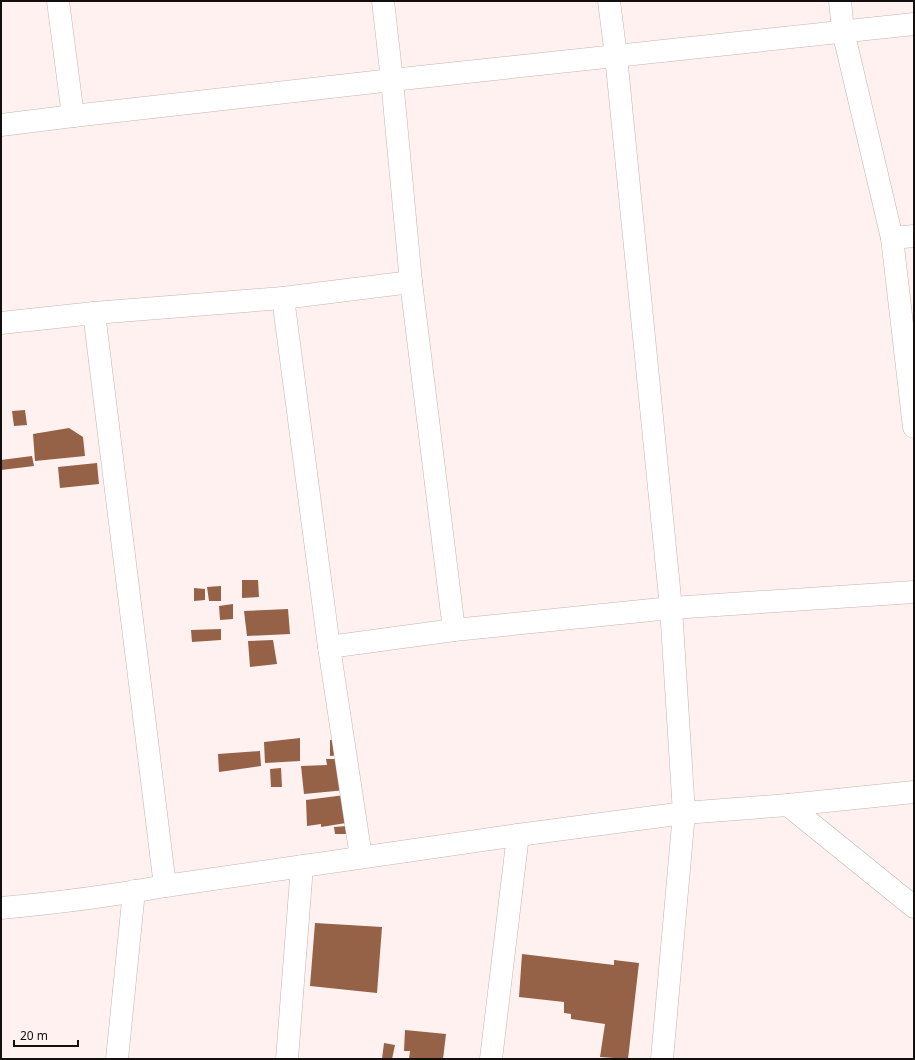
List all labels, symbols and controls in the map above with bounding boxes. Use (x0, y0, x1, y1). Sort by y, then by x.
scale bar (14, 1022, 78, 1048)
text: 20 m (20, 1027, 48, 1044)

